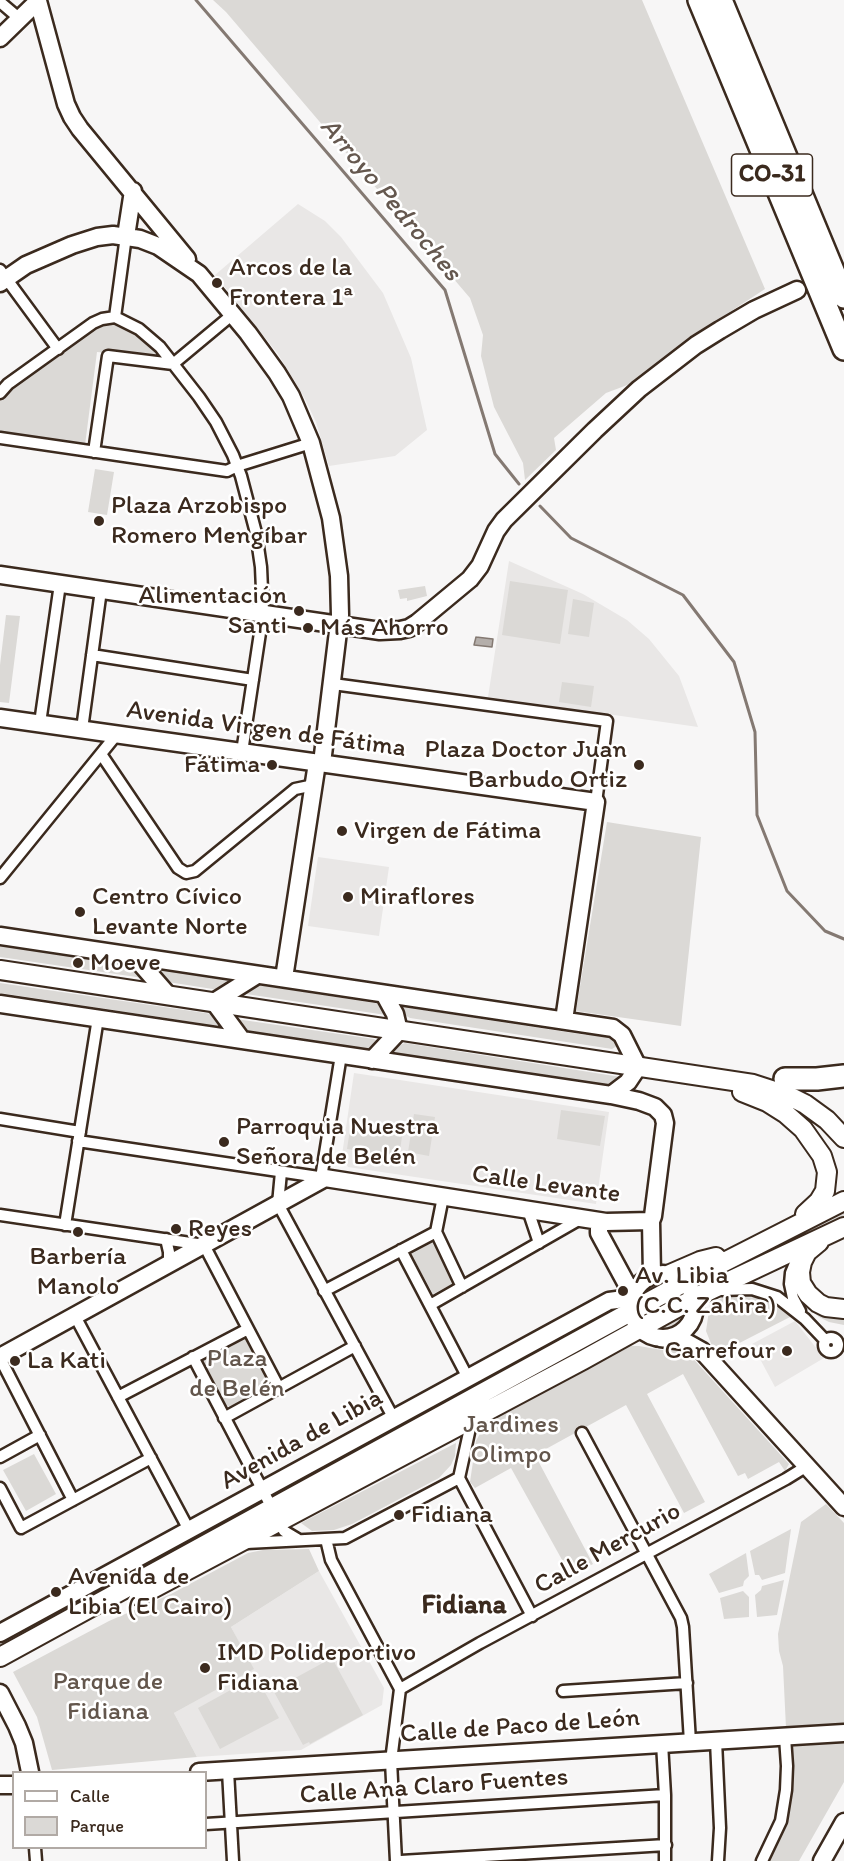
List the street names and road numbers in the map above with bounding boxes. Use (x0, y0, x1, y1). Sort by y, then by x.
road number: CO-31 (732, 154, 812, 196)
street label: Avenida Virgen de Fátima (124, 695, 408, 765)
street label: Calle Levante (470, 1159, 622, 1211)
street label: Avenida de Libia (215, 1383, 389, 1497)
street label: Calle Mercurio (529, 1496, 687, 1602)
street label: Calle de Paco de León (399, 1703, 641, 1751)
street label: Calle Ana Claro Fuentes (299, 1762, 569, 1812)

